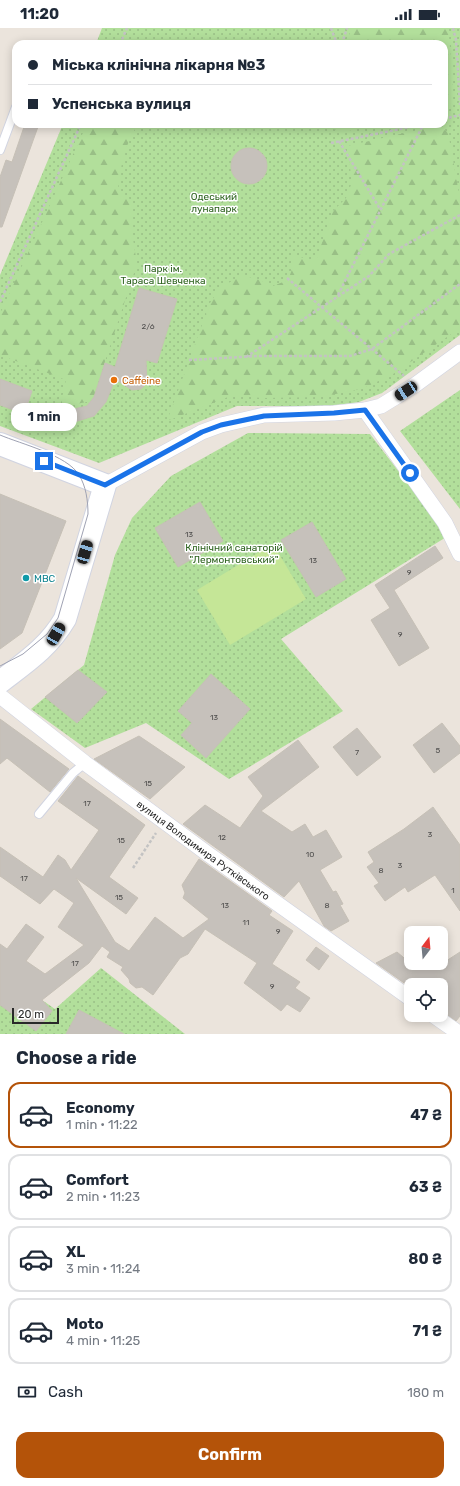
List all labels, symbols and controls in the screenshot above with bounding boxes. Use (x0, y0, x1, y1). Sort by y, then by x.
text: 11:20 (20, 5, 59, 23)
text: Міська клінічна лікарня №3 (52, 56, 266, 74)
text: Успенська вулиця (52, 95, 191, 113)
park label: Одеський лунапарк (191, 191, 237, 215)
park label: Парк ім. Тараса Шевченка (120, 263, 206, 287)
house number: 2/6 (142, 322, 155, 331)
marker: Caffeine (109, 375, 119, 385)
place label: Caffeine (122, 375, 161, 387)
car (393, 379, 419, 403)
callout: 1 min (11, 403, 77, 431)
text: 1 min (27, 409, 61, 424)
route end (35, 452, 53, 470)
route start (401, 464, 419, 482)
house number: 13 (185, 530, 193, 539)
car (76, 539, 94, 565)
park label: Клінічний санаторій "Лермонтовський" (185, 542, 283, 566)
house number: 13 (309, 556, 317, 565)
house number: 9 (407, 568, 412, 577)
marker: МВС (21, 573, 31, 583)
place label: МВС (34, 573, 56, 585)
car (45, 621, 67, 647)
house number: 9 (398, 630, 403, 639)
house number: 13 (210, 713, 218, 722)
house number: 5 (436, 746, 441, 755)
house number: 7 (355, 748, 359, 757)
house number: 15 (144, 779, 152, 788)
street label: вулиця Володимира Рутківського (134, 798, 272, 903)
house number: 17 (83, 799, 91, 808)
house number: 3 (428, 830, 433, 839)
house number: 12 (218, 833, 226, 842)
house number: 15 (117, 836, 125, 845)
house number: 10 (306, 850, 314, 859)
house number: 3 (398, 861, 403, 870)
house number: 8 (378, 866, 384, 875)
house number: 17 (20, 874, 28, 883)
house number: 1 (451, 886, 455, 895)
house number: 15 (115, 893, 123, 902)
house number: 13 (221, 901, 229, 910)
house number: 8 (324, 901, 330, 910)
house number: 11 (243, 918, 249, 927)
north arrow (404, 926, 448, 970)
map controls (404, 926, 448, 1022)
house number: 9 (276, 927, 281, 936)
house number: 17 (71, 959, 79, 968)
button: locate (404, 978, 448, 1022)
house number: 9 (270, 982, 275, 991)
scale bar (12, 1006, 59, 1025)
text: 20 m (18, 1008, 44, 1021)
text: Choose a ride (16, 1047, 137, 1069)
icon: car (18, 1097, 54, 1133)
text: Economy (66, 1099, 135, 1117)
text: 47 ₴ (410, 1106, 442, 1124)
text: 1 min · 11:22 (66, 1117, 138, 1132)
icon: car (18, 1169, 54, 1205)
text: Comfort (66, 1171, 129, 1189)
text: 63 ₴ (409, 1178, 442, 1196)
text: 2 min · 11:23 (66, 1189, 140, 1204)
icon: car (18, 1241, 54, 1277)
text: XL (66, 1243, 85, 1261)
text: 80 ₴ (408, 1250, 442, 1268)
text: 3 min · 11:24 (66, 1261, 140, 1276)
icon: car (18, 1313, 54, 1349)
text: Moto (66, 1315, 104, 1333)
text: 71 ₴ (413, 1322, 442, 1340)
text: 4 min · 11:25 (66, 1333, 140, 1348)
icon: cash (16, 1381, 38, 1403)
text: Cash (48, 1383, 83, 1401)
text: 180 m (407, 1385, 444, 1400)
button: Confirm (16, 1432, 444, 1478)

